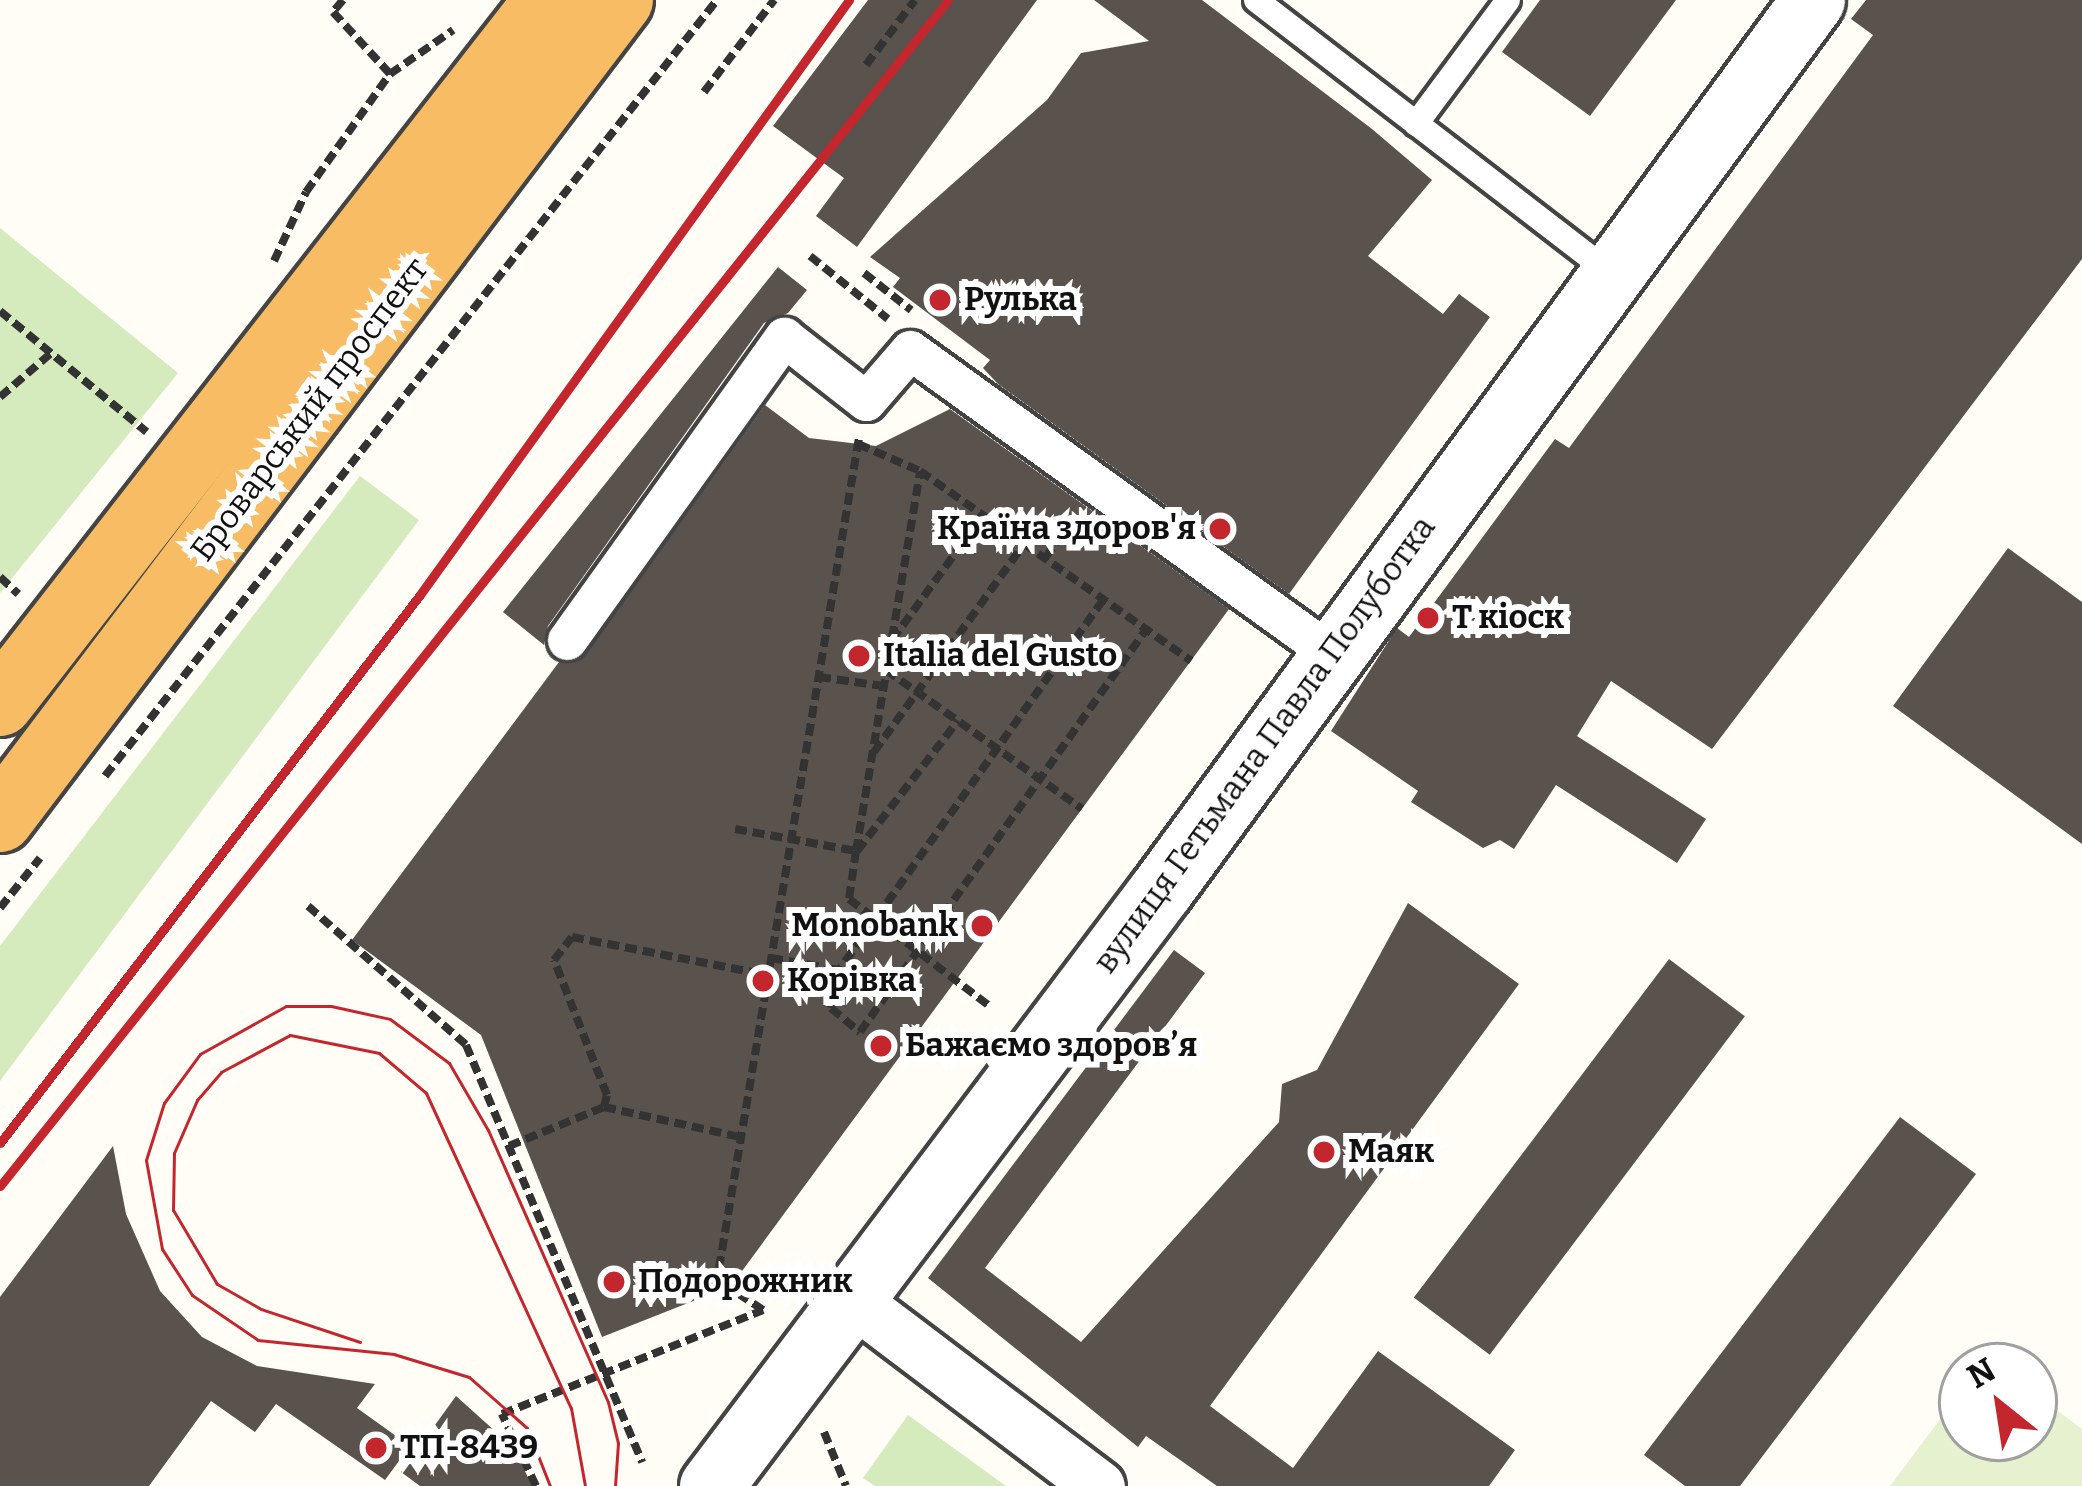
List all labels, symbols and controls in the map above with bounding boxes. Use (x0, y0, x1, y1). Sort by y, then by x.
street label: Броварський проспект (183, 251, 437, 569)
place label: Рулька (964, 280, 1077, 320)
marker: Рулька (927, 287, 953, 313)
place label: Країна здоров'я (937, 509, 1196, 549)
street label: вулиця Гетьмана Павла Полуботка (1086, 509, 1444, 981)
marker: Країна здоров'я (1207, 516, 1233, 542)
place label: Т кіоск (1452, 598, 1564, 638)
marker: Т кіоск (1415, 605, 1441, 631)
place label: Italia del Gusto (883, 636, 1117, 676)
marker: Italia del Gusto (846, 643, 872, 669)
place label: Monobank (791, 906, 958, 946)
marker: Monobank (969, 913, 995, 939)
place label: Корівка (787, 961, 916, 1001)
marker: Корівка (750, 968, 776, 994)
place label: Бажаємо здоровʼя (905, 1026, 1197, 1066)
marker: Бажаємо здоровʼя (868, 1033, 894, 1059)
place label: Маяк (1348, 1132, 1434, 1172)
marker: Маяк (1311, 1139, 1337, 1165)
place label: Подорожник (638, 1262, 853, 1302)
marker: Подорожник (601, 1269, 627, 1295)
north arrow (1938, 1342, 2058, 1462)
text: N (1960, 1350, 2003, 1397)
place label: ТП-8439 (400, 1428, 538, 1468)
marker: ТП-8439 (363, 1435, 389, 1461)

